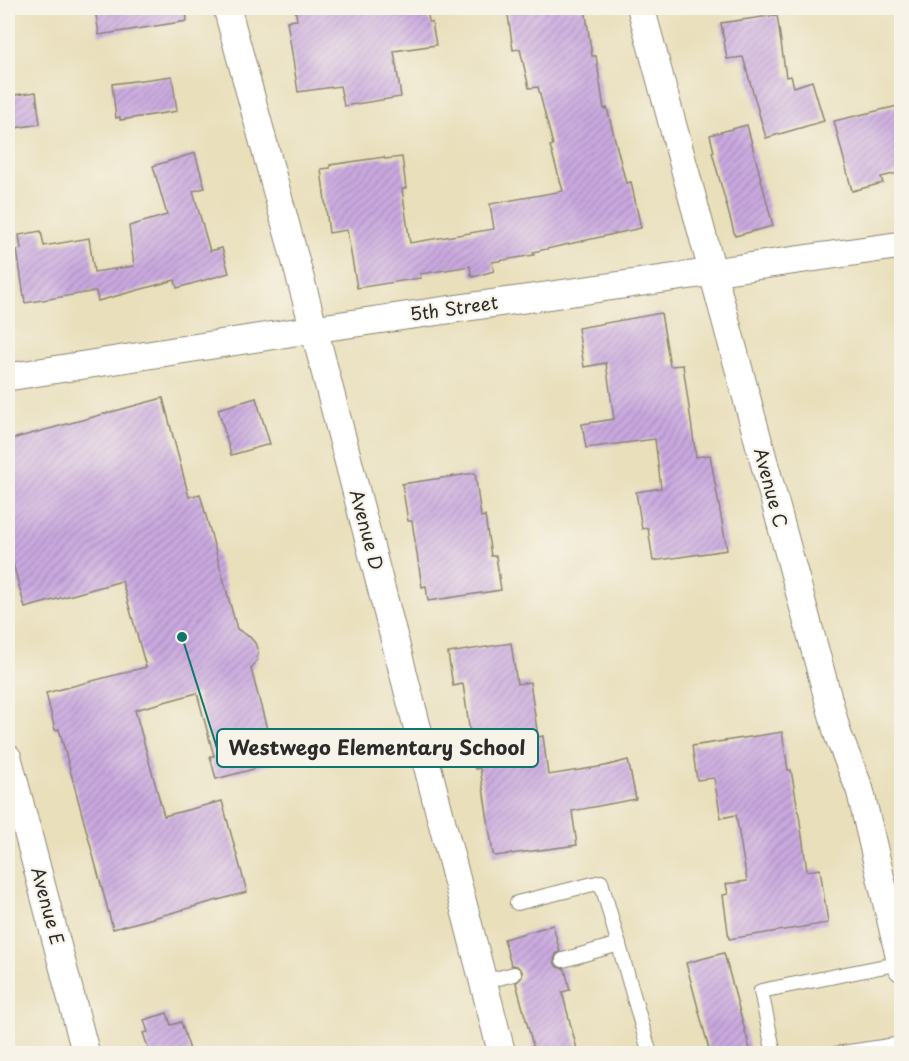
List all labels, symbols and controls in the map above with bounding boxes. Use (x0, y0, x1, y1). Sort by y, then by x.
street label: 5th Street (408, 288, 500, 327)
street label: Avenue C (748, 445, 795, 531)
street label: Avenue D (344, 486, 391, 573)
callout: Westwego Elementary School (217, 729, 538, 767)
text: Westwego Elementary School (229, 732, 525, 762)
street label: Avenue E (25, 864, 72, 947)

